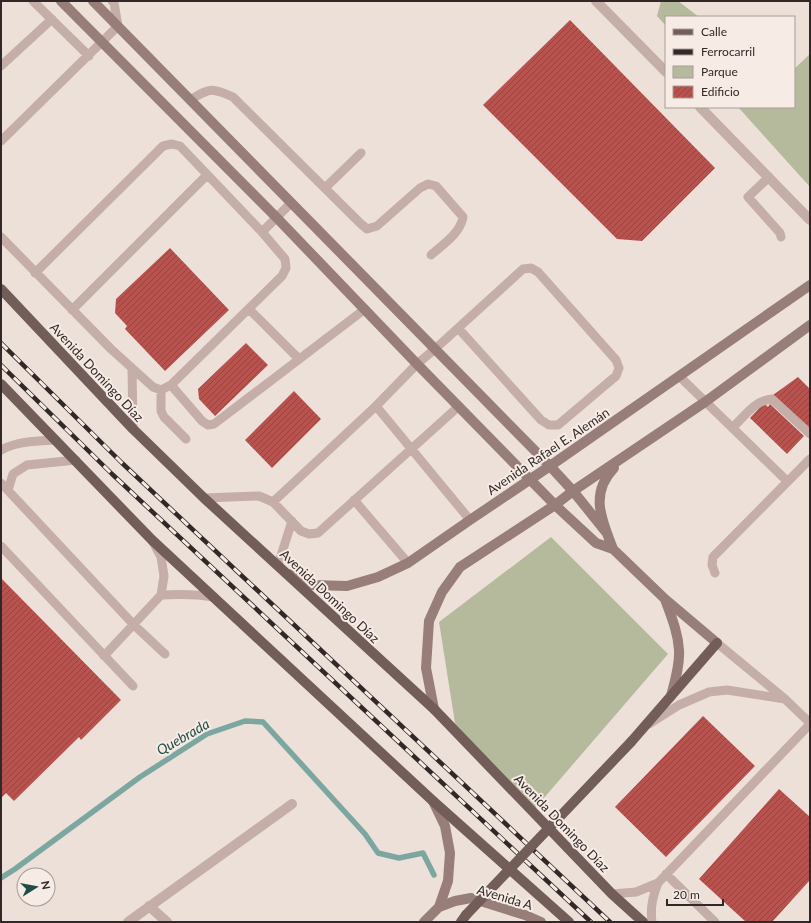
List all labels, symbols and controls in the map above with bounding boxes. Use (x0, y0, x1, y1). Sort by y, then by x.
legend (665, 16, 795, 108)
text: Calle (701, 24, 727, 39)
text: Ferrocarril (701, 44, 755, 59)
text: Parque (701, 64, 738, 79)
text: Edificio (701, 84, 740, 99)
street label: Avenida Domingo Díaz (47, 319, 147, 425)
street label: Avenida Rafael E. Alemán (484, 404, 612, 498)
street label: Avenida Domingo Díaz (277, 546, 383, 646)
water label: Quebrada (153, 715, 212, 758)
street label: Avenida Domingo Díaz (511, 771, 613, 875)
north arrow (16, 867, 56, 907)
text: N (39, 880, 53, 890)
street label: Avenida A (475, 881, 535, 913)
scale bar (667, 881, 723, 907)
text: 20 m (673, 887, 700, 902)

